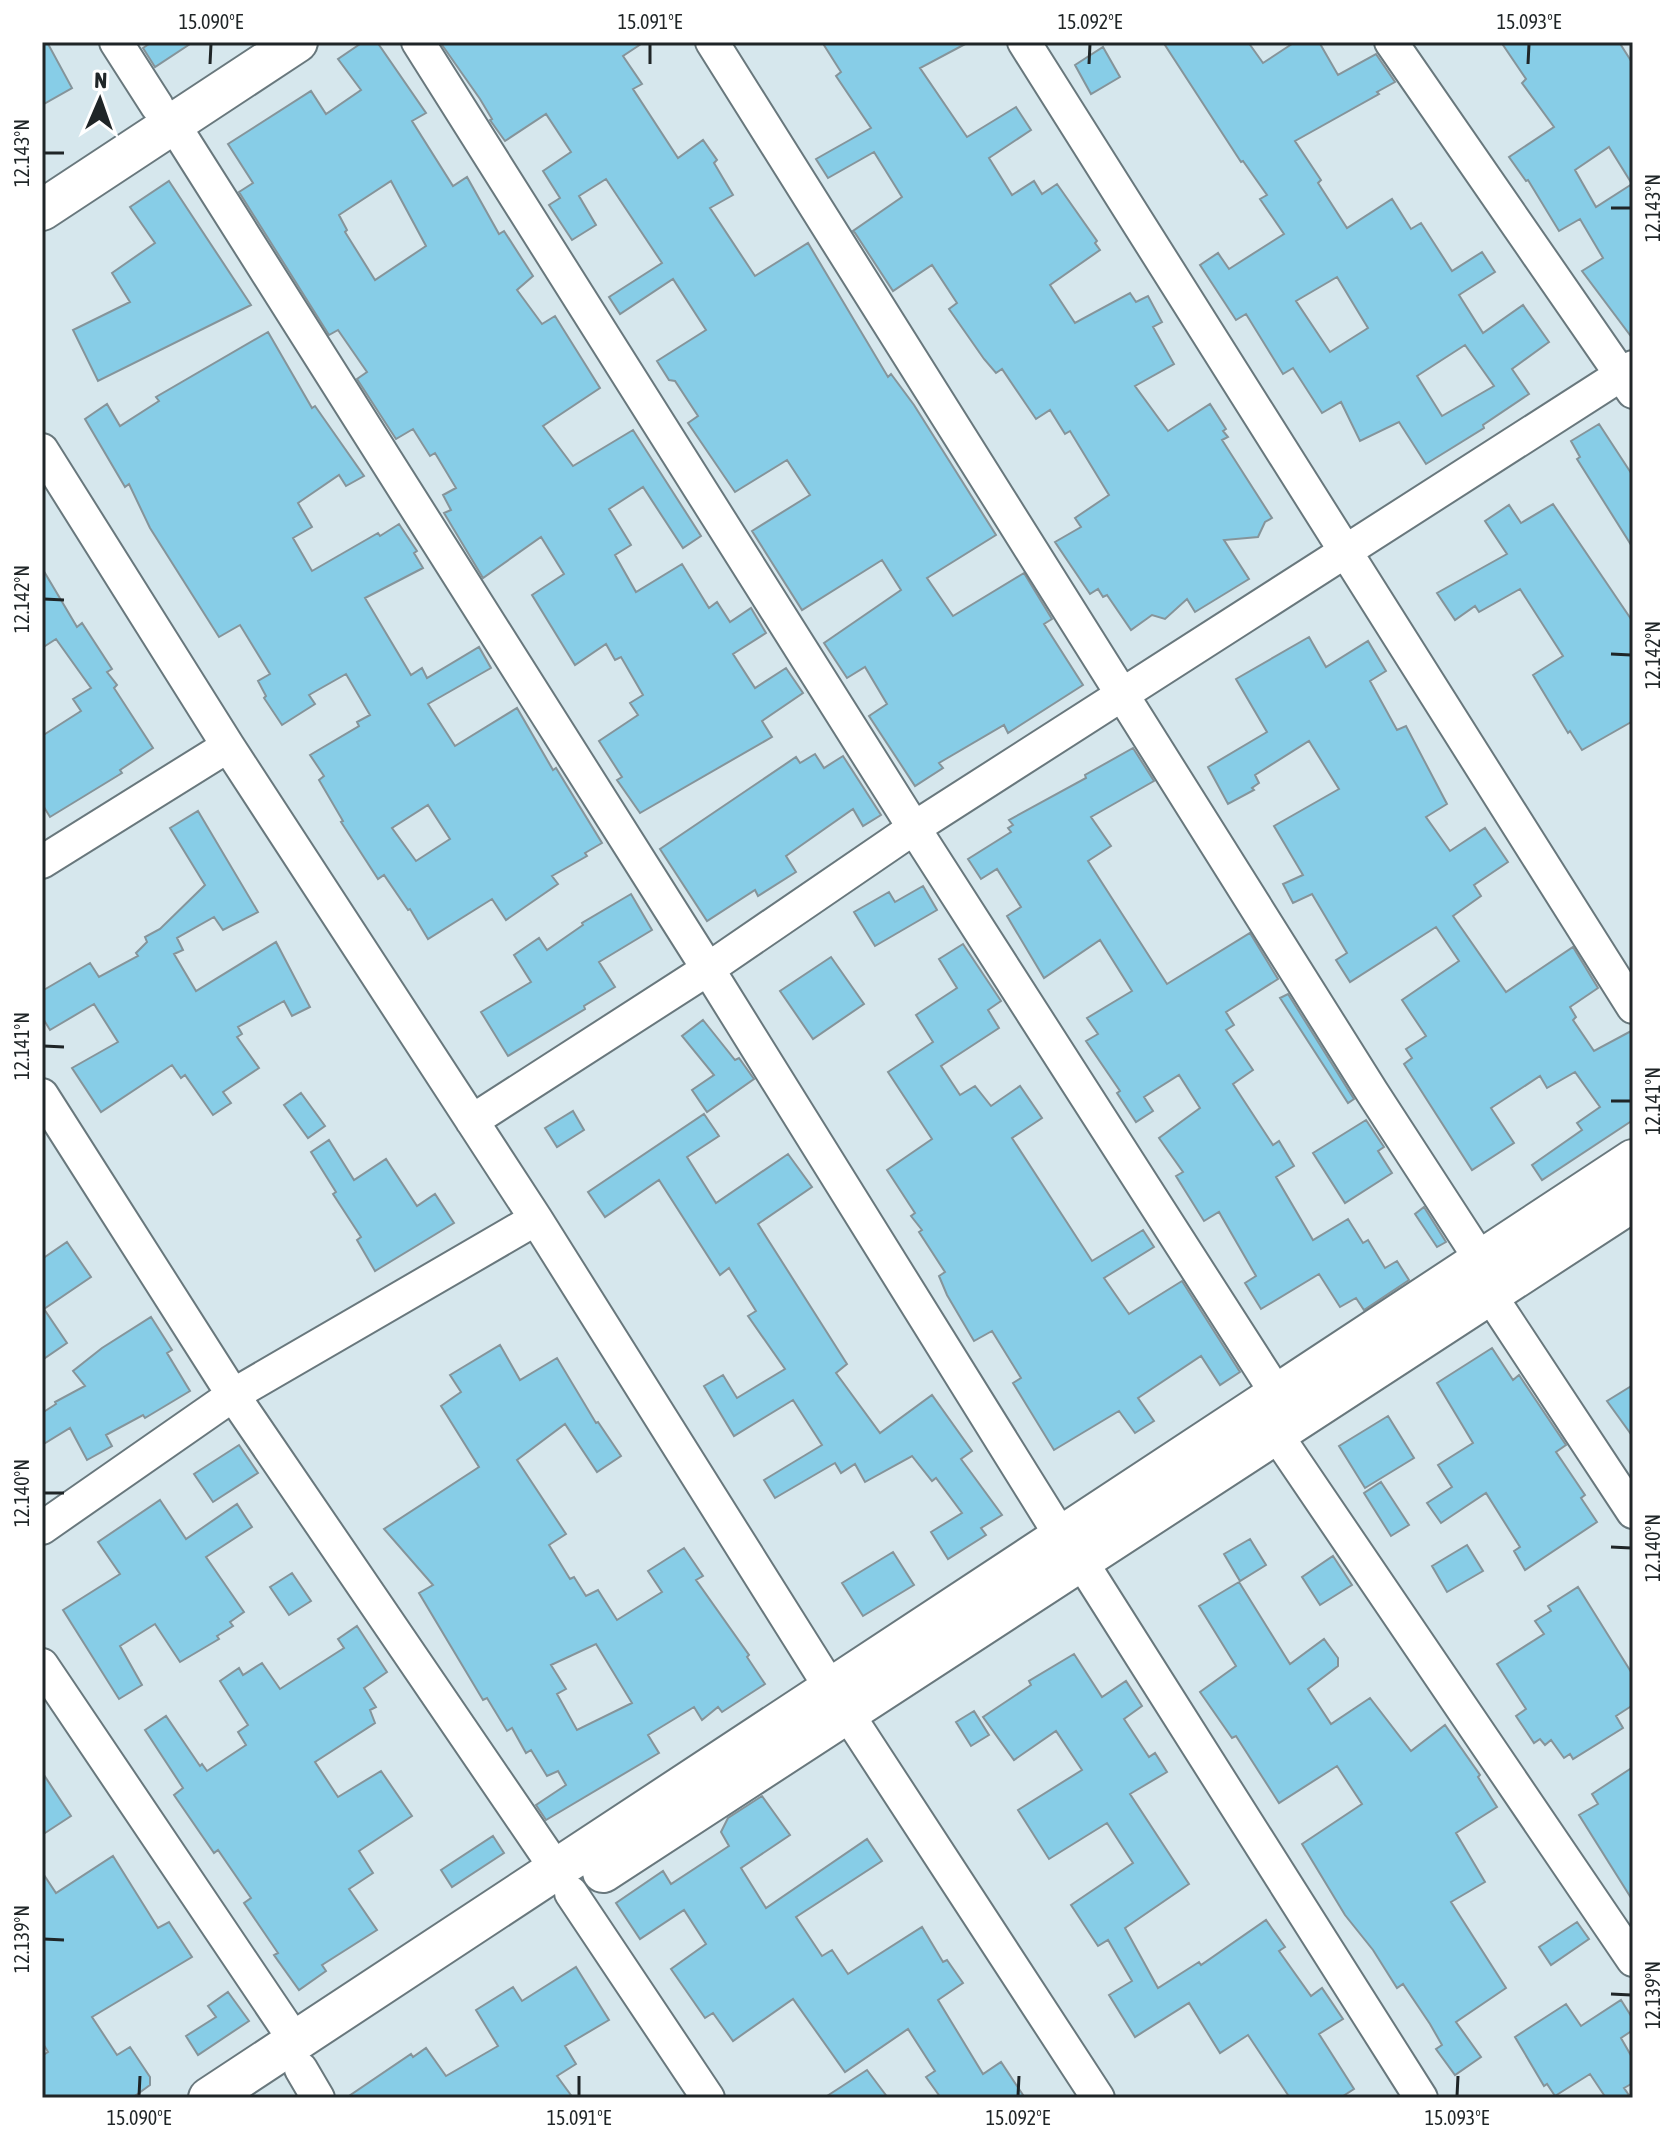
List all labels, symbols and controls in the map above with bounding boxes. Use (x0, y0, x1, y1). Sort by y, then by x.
text: 15.090°E (179, 10, 244, 33)
text: 15.091°E (618, 10, 683, 33)
text: 15.092°E (1058, 10, 1123, 33)
text: 15.093°E (1497, 10, 1562, 33)
north arrow (60, 60, 140, 140)
text: N (94, 67, 108, 93)
text: 12.143°N (10, 119, 33, 187)
text: 12.143°N (1641, 174, 1664, 242)
text: 12.142°N (10, 565, 33, 633)
text: 12.142°N (1641, 621, 1664, 689)
text: 12.141°N (10, 1012, 33, 1080)
text: 12.141°N (1641, 1067, 1664, 1135)
text: 12.140°N (10, 1459, 33, 1527)
text: 12.140°N (1641, 1514, 1664, 1582)
text: 12.139°N (10, 1905, 33, 1973)
text: 12.139°N (1641, 1961, 1664, 2029)
text: 15.090°E (107, 2106, 172, 2129)
text: 15.091°E (547, 2106, 612, 2129)
text: 15.092°E (986, 2106, 1051, 2129)
text: 15.093°E (1425, 2106, 1490, 2129)

